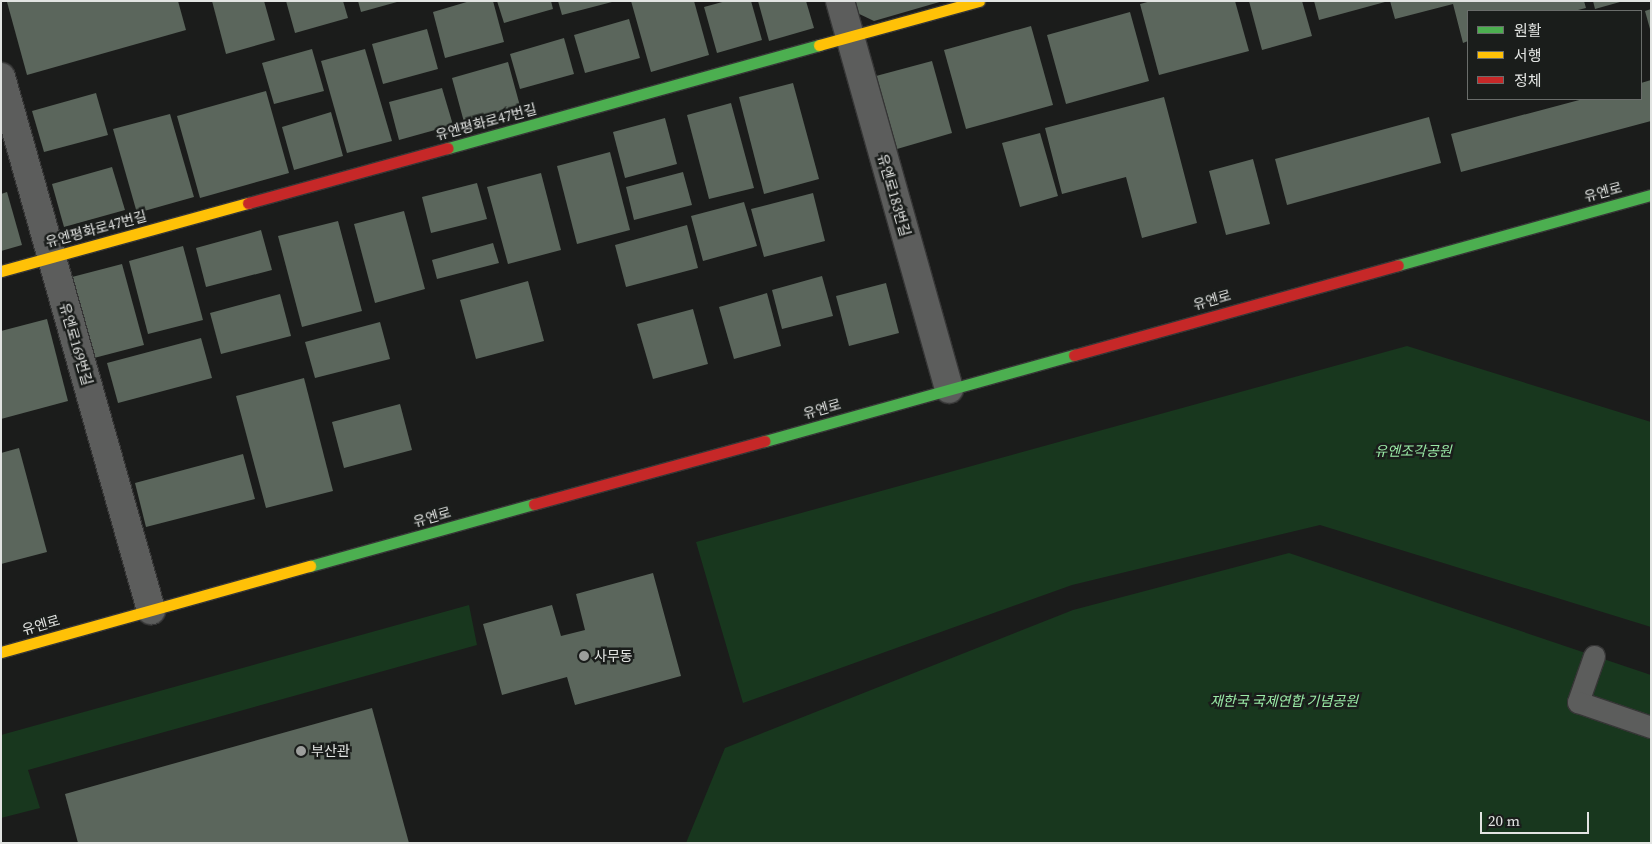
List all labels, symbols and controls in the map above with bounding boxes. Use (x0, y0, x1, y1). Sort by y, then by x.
legend (1467, 10, 1642, 100)
text: 원활 (1514, 20, 1542, 41)
text: 서행 (1514, 45, 1542, 66)
text: 정체 (1514, 70, 1542, 91)
street label: 유엔평화로47번길 (434, 100, 538, 144)
street label: 유엔로183번길 (874, 152, 914, 238)
street label: 유엔로 (1582, 179, 1624, 205)
street label: 유엔평화로47번길 (44, 207, 148, 251)
street label: 유엔로 (1191, 287, 1233, 313)
street label: 유엔로169번길 (56, 301, 96, 387)
street label: 유엔로 (801, 396, 843, 422)
park label: 유엔조각공원 (1374, 443, 1452, 459)
street label: 유엔로 (411, 504, 453, 530)
street label: 유엔로 (20, 612, 62, 638)
place label: 사무동 (594, 648, 633, 664)
marker: 사무동 (578, 650, 590, 662)
park label: 재한국 국제연합 기념공원 (1210, 693, 1358, 709)
place label: 부산관 (311, 743, 350, 759)
marker: 부산관 (295, 745, 307, 757)
scale bar (1482, 802, 1591, 834)
text: 20 m (1488, 810, 1520, 831)

